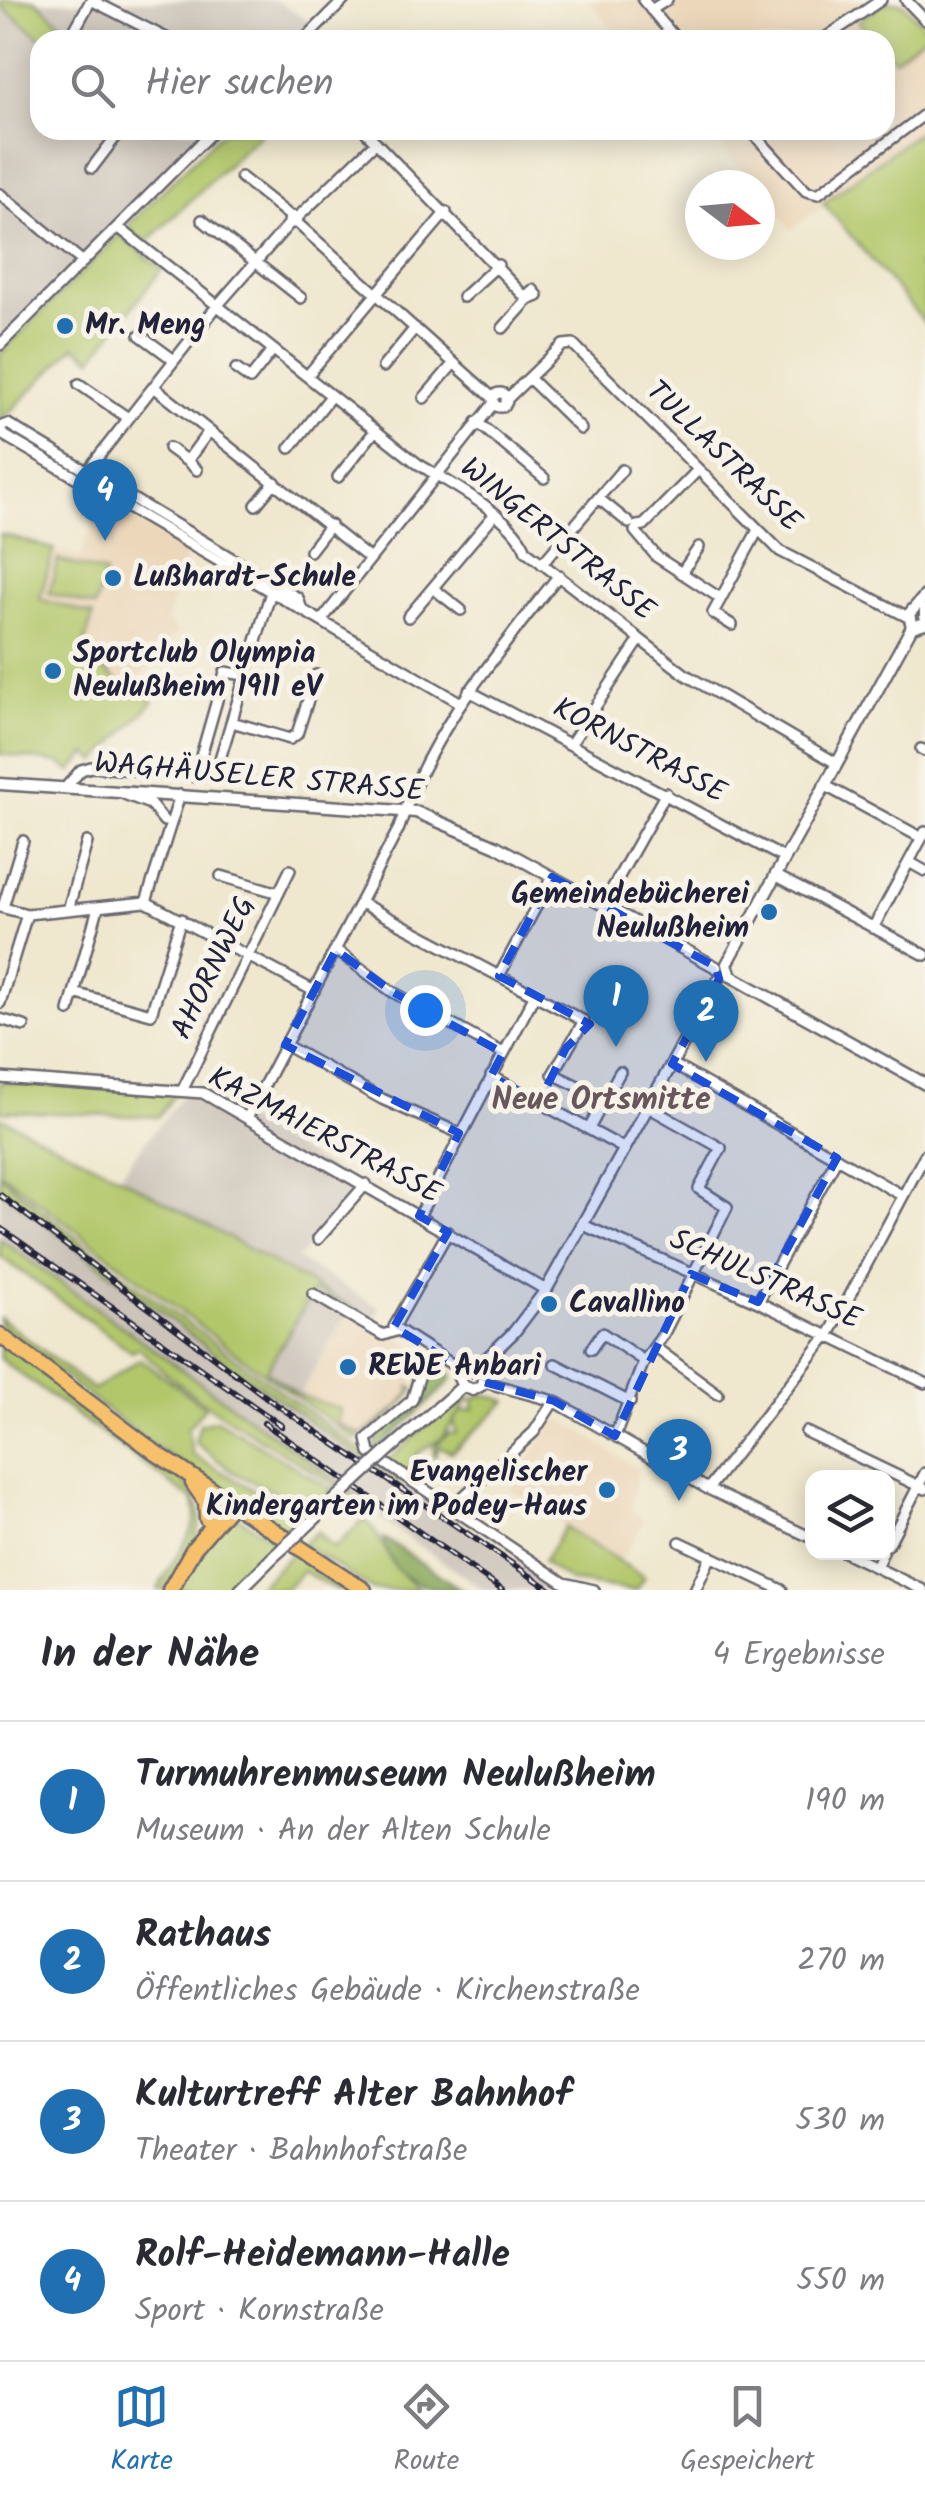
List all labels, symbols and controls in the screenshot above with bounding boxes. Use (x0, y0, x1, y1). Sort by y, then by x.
search box (30, 30, 895, 140)
text: Hier suchen (145, 55, 334, 115)
icon: search (65, 58, 120, 113)
north arrow (685, 170, 775, 260)
place label: Mr. Meng (85, 302, 206, 350)
marker: Mr. Meng (54, 315, 76, 337)
street label: TULLASTRASSE (634, 370, 813, 545)
street label: WINGERTSTRASSE (449, 446, 666, 635)
pin: 4 (72, 458, 138, 541)
place label: Lußhardt-Schule (133, 554, 356, 602)
marker: Lußhardt-Schule (102, 567, 124, 589)
place label: Sportclub Olympia Neulußheim 1911 eV (73, 630, 324, 712)
marker: Sportclub Olympia Neulußheim 1911 eV (42, 660, 64, 682)
street label: KORNSTRASSE (543, 685, 736, 818)
street label: WAGHÄUSELER STRASSE (92, 740, 427, 816)
place label: Gemeindebücherei Neulußheim (511, 871, 750, 953)
street label: AHORNWEG (159, 888, 269, 1048)
marker: Gemeindebücherei Neulußheim (758, 901, 780, 923)
pin: 1 (584, 964, 648, 1047)
pin: 2 (674, 980, 738, 1062)
your location (400, 985, 451, 1036)
street label: KAZMAIERSTRASSE (199, 1054, 450, 1218)
district label: Neue Ortsmitte (491, 1075, 711, 1126)
street label: SCHULSTRASSE (661, 1216, 870, 1344)
place label: Cavallino (569, 1280, 685, 1328)
marker: Cavallino (538, 1293, 560, 1315)
place label: REWE Anbari (368, 1343, 542, 1391)
marker: REWE Anbari (337, 1356, 359, 1378)
pin: 3 (646, 1418, 712, 1501)
place label: Evangelischer Kindergarten im Podey-Haus (206, 1449, 588, 1531)
map controls (805, 1470, 895, 1560)
button: layers (805, 1470, 895, 1560)
marker: Evangelischer Kindergarten im Podey-Haus (596, 1479, 618, 1501)
text: In der Nähe (40, 1622, 259, 1689)
text: 4 Ergebnisse (712, 1630, 885, 1681)
text: Turmuhrenmuseum Neulußheim (135, 1746, 656, 1806)
text: 1 (68, 1776, 77, 1827)
text: 190 m (805, 1776, 885, 1827)
text: Museum · An der Alten Schule (135, 1806, 551, 1857)
text: Rathaus (135, 1906, 271, 1966)
text: 2 (63, 1936, 82, 1987)
text: 270 m (797, 1936, 885, 1987)
text: Öffentliches Gebäude · Kirchenstraße (135, 1966, 640, 2017)
text: Kulturtreff Alter Bahnhof (135, 2066, 572, 2126)
text: 3 (64, 2096, 81, 2147)
text: 530 m (795, 2096, 885, 2147)
text: Theater · Bahnhofstraße (135, 2126, 467, 2177)
text: Rolf-Heidemann-Halle (135, 2226, 510, 2286)
text: 4 (64, 2256, 81, 2307)
text: 550 m (796, 2256, 885, 2307)
text: Sport · Kornstraße (135, 2286, 384, 2337)
tab: Karte (110, 2379, 173, 2484)
tab: Route (393, 2379, 459, 2484)
tab: Gespeichert (680, 2379, 815, 2484)

